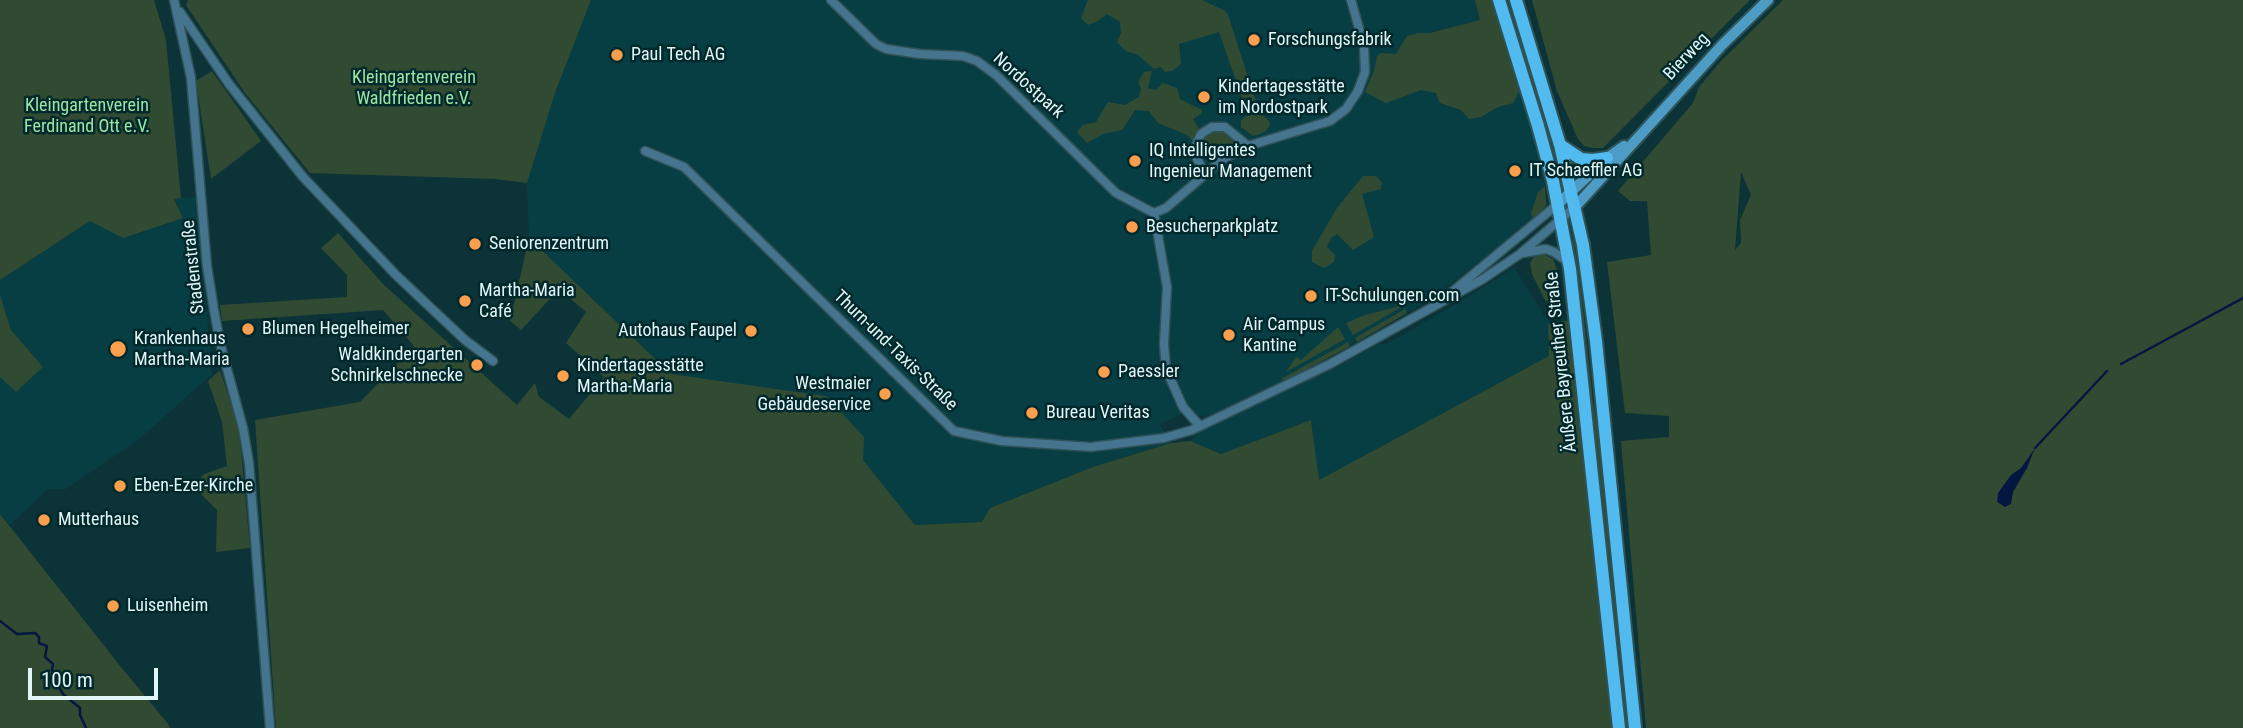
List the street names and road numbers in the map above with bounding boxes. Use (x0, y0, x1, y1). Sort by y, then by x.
street label: Bierweg (1660, 29, 1714, 85)
street label: Nordostpark (988, 48, 1068, 124)
street label: Stadenstraße (178, 219, 210, 315)
street label: Äußere Bayreuther Straße (1542, 271, 1582, 453)
street label: Thurn-und-Taxis-Straße (828, 286, 962, 416)

